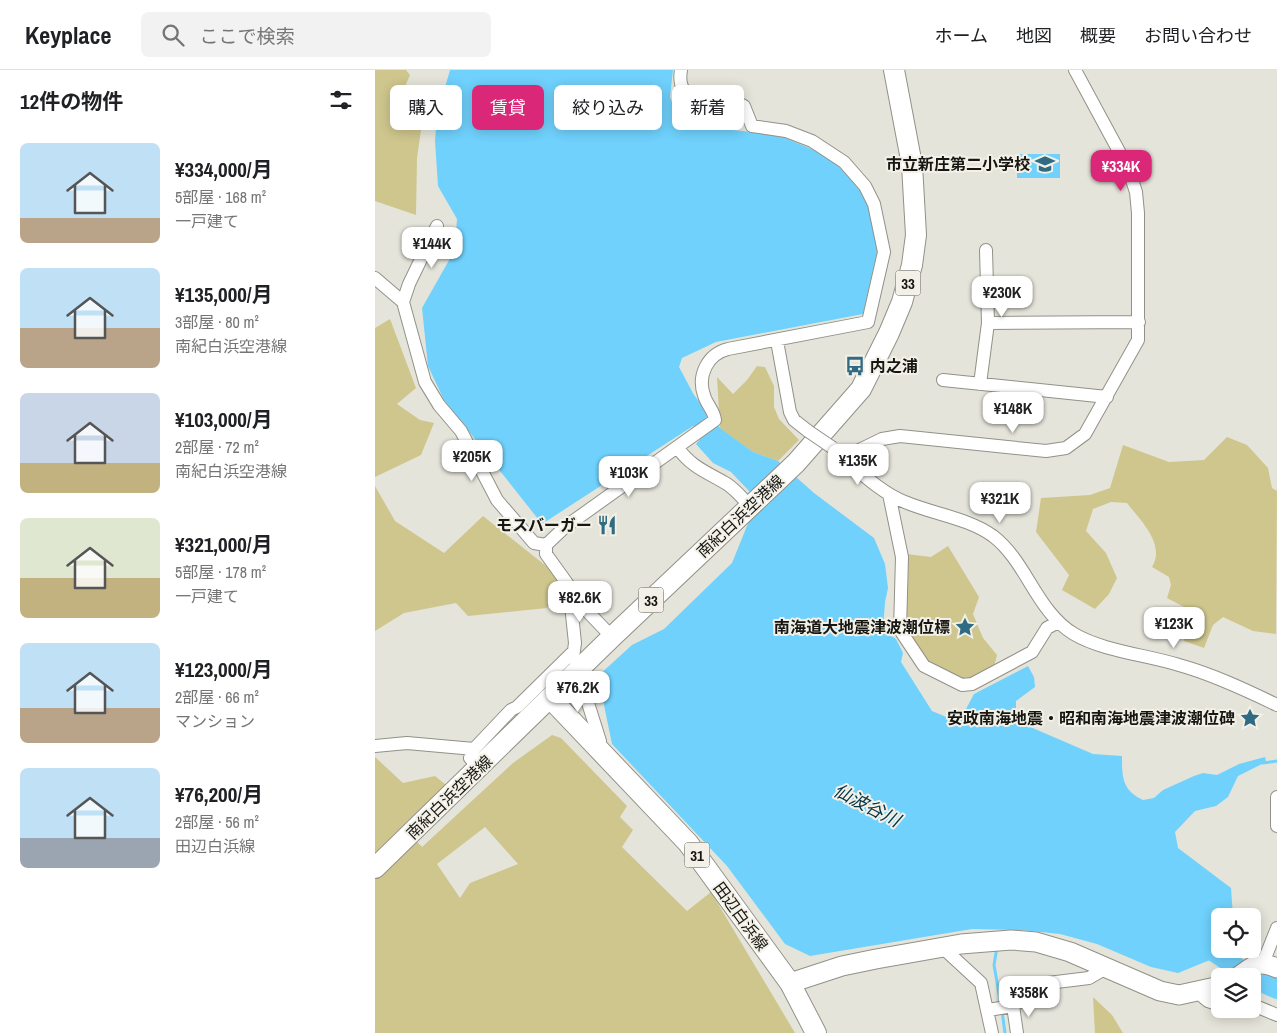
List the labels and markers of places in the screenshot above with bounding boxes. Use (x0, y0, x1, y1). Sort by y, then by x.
pin: ¥334K (1086, 150, 1156, 192)
place label: 市立新庄第二小学校 (886, 153, 1030, 175)
school or university icon: 市立新庄第二小学校 (1034, 153, 1056, 175)
pin: ¥144K (397, 226, 467, 269)
pin: ¥230K (967, 276, 1037, 318)
bus stop icon: 内之浦 (844, 355, 866, 377)
place label: 内之浦 (870, 355, 918, 377)
pin: ¥148K (978, 392, 1048, 434)
pin: ¥205K (437, 440, 507, 482)
pin: ¥135K (823, 444, 893, 486)
pin: ¥103K (594, 456, 664, 498)
pin: ¥321K (965, 482, 1035, 524)
place label: モスバーガー (496, 514, 592, 536)
restaurant icon: モスバーガー (596, 514, 618, 536)
pin: ¥82.6K (539, 580, 621, 623)
pin: ¥123K (1139, 606, 1209, 649)
place label: 南海道大地震津波潮位標 (774, 616, 950, 638)
place icon: 南海道大地震津波潮位標 (954, 616, 976, 638)
pin: ¥76.2K (537, 670, 619, 713)
place label: 安政南海地震・昭和南海地震津波潮位碑 (947, 707, 1235, 729)
place icon: 安政南海地震・昭和南海地震津波潮位碑 (1239, 707, 1261, 729)
pin: ¥358K (994, 976, 1064, 1018)

